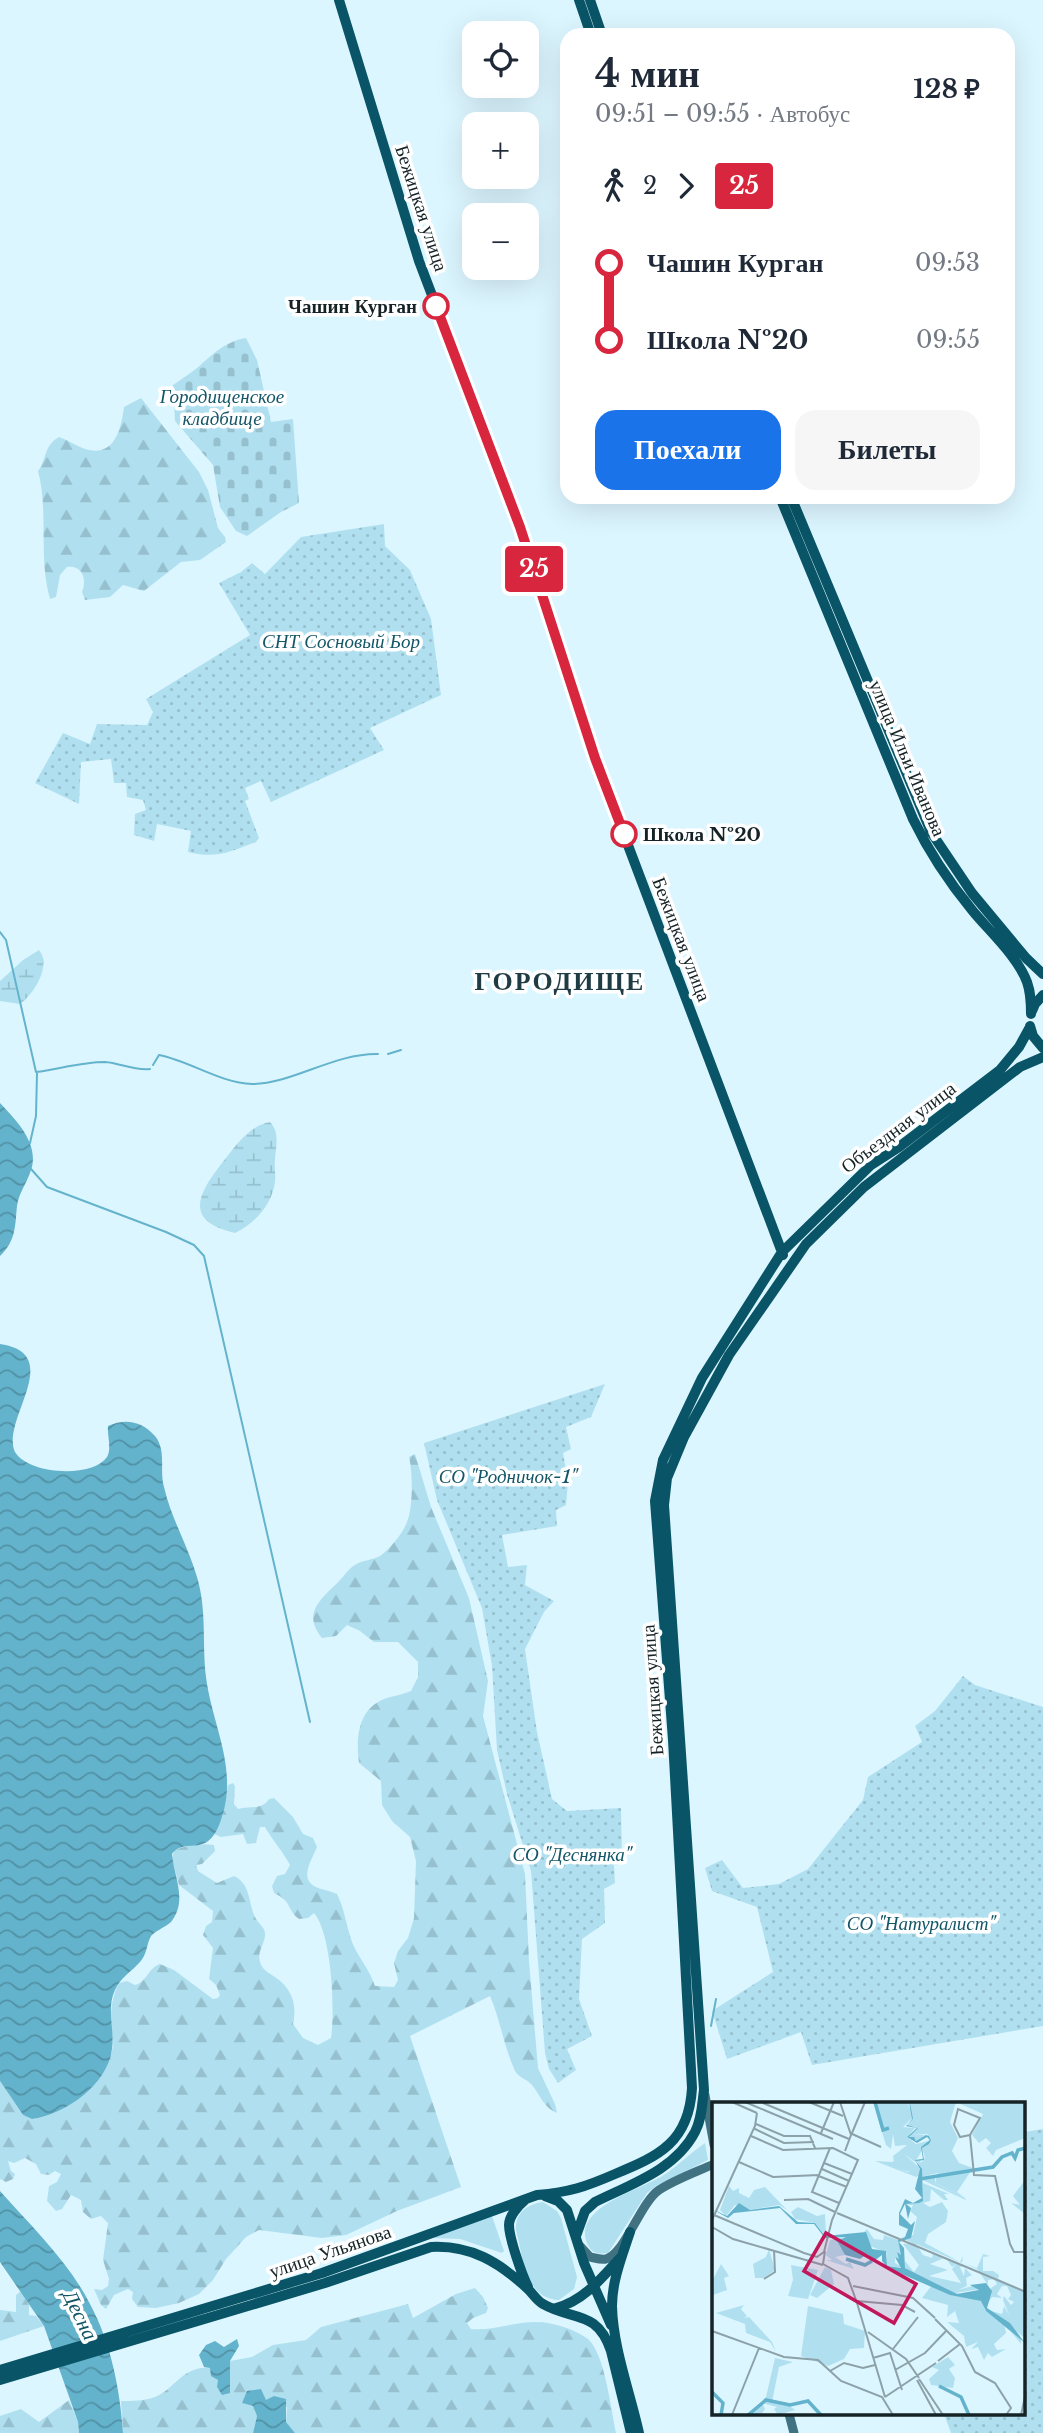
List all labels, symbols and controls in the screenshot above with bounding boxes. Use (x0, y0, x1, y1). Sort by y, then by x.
map controls (462, 21, 539, 280)
button: locate (462, 21, 539, 98)
text: 4 мин (595, 50, 700, 97)
text: 128 ₽ (913, 73, 980, 105)
text: 09:51 – 09:55 · Автобус (595, 100, 850, 128)
button: + (462, 112, 539, 189)
street label: Бежицкая улица (390, 142, 453, 275)
icon: walk (595, 167, 633, 205)
icon: forward (667, 167, 705, 205)
text: 25 (729, 171, 759, 200)
text: 2 (643, 172, 657, 200)
button: − (462, 203, 539, 280)
text: Чашин Курган (647, 247, 823, 279)
text: 09:53 (915, 249, 980, 277)
marker: Чашин Курган (423, 293, 449, 319)
place label: Чашин Курган (288, 295, 417, 318)
text: Школа №20 (647, 324, 808, 356)
text: 09:55 (916, 326, 980, 354)
park label: Городищенское кладбище (159, 385, 284, 430)
button: Поехали (595, 410, 781, 490)
button: Билеты (795, 410, 980, 490)
line badge: 25 (503, 546, 566, 592)
text: 25 (519, 554, 549, 583)
park label: СНТ Сосновый Бор (262, 630, 420, 653)
street label: улица Ильи Иванова (864, 677, 951, 840)
marker: Школа №20 (611, 821, 637, 847)
place label: Школа №20 (643, 823, 761, 846)
street label: Бежицкая улица (647, 874, 716, 1005)
district label: ГОРОДИЩЕ (475, 965, 645, 997)
street label: Объездная улица (836, 1076, 961, 1178)
park label: СО "Родничок-1" (439, 1465, 579, 1488)
street label: Бежицкая улица (636, 1623, 669, 1756)
park label: СО "Деснянка" (512, 1843, 634, 1866)
park label: СО "Натуралист" (847, 1912, 997, 1935)
inset map (712, 2102, 1026, 2416)
street label: улица Ульянова (266, 2220, 395, 2283)
water label: Десна (56, 2284, 103, 2344)

